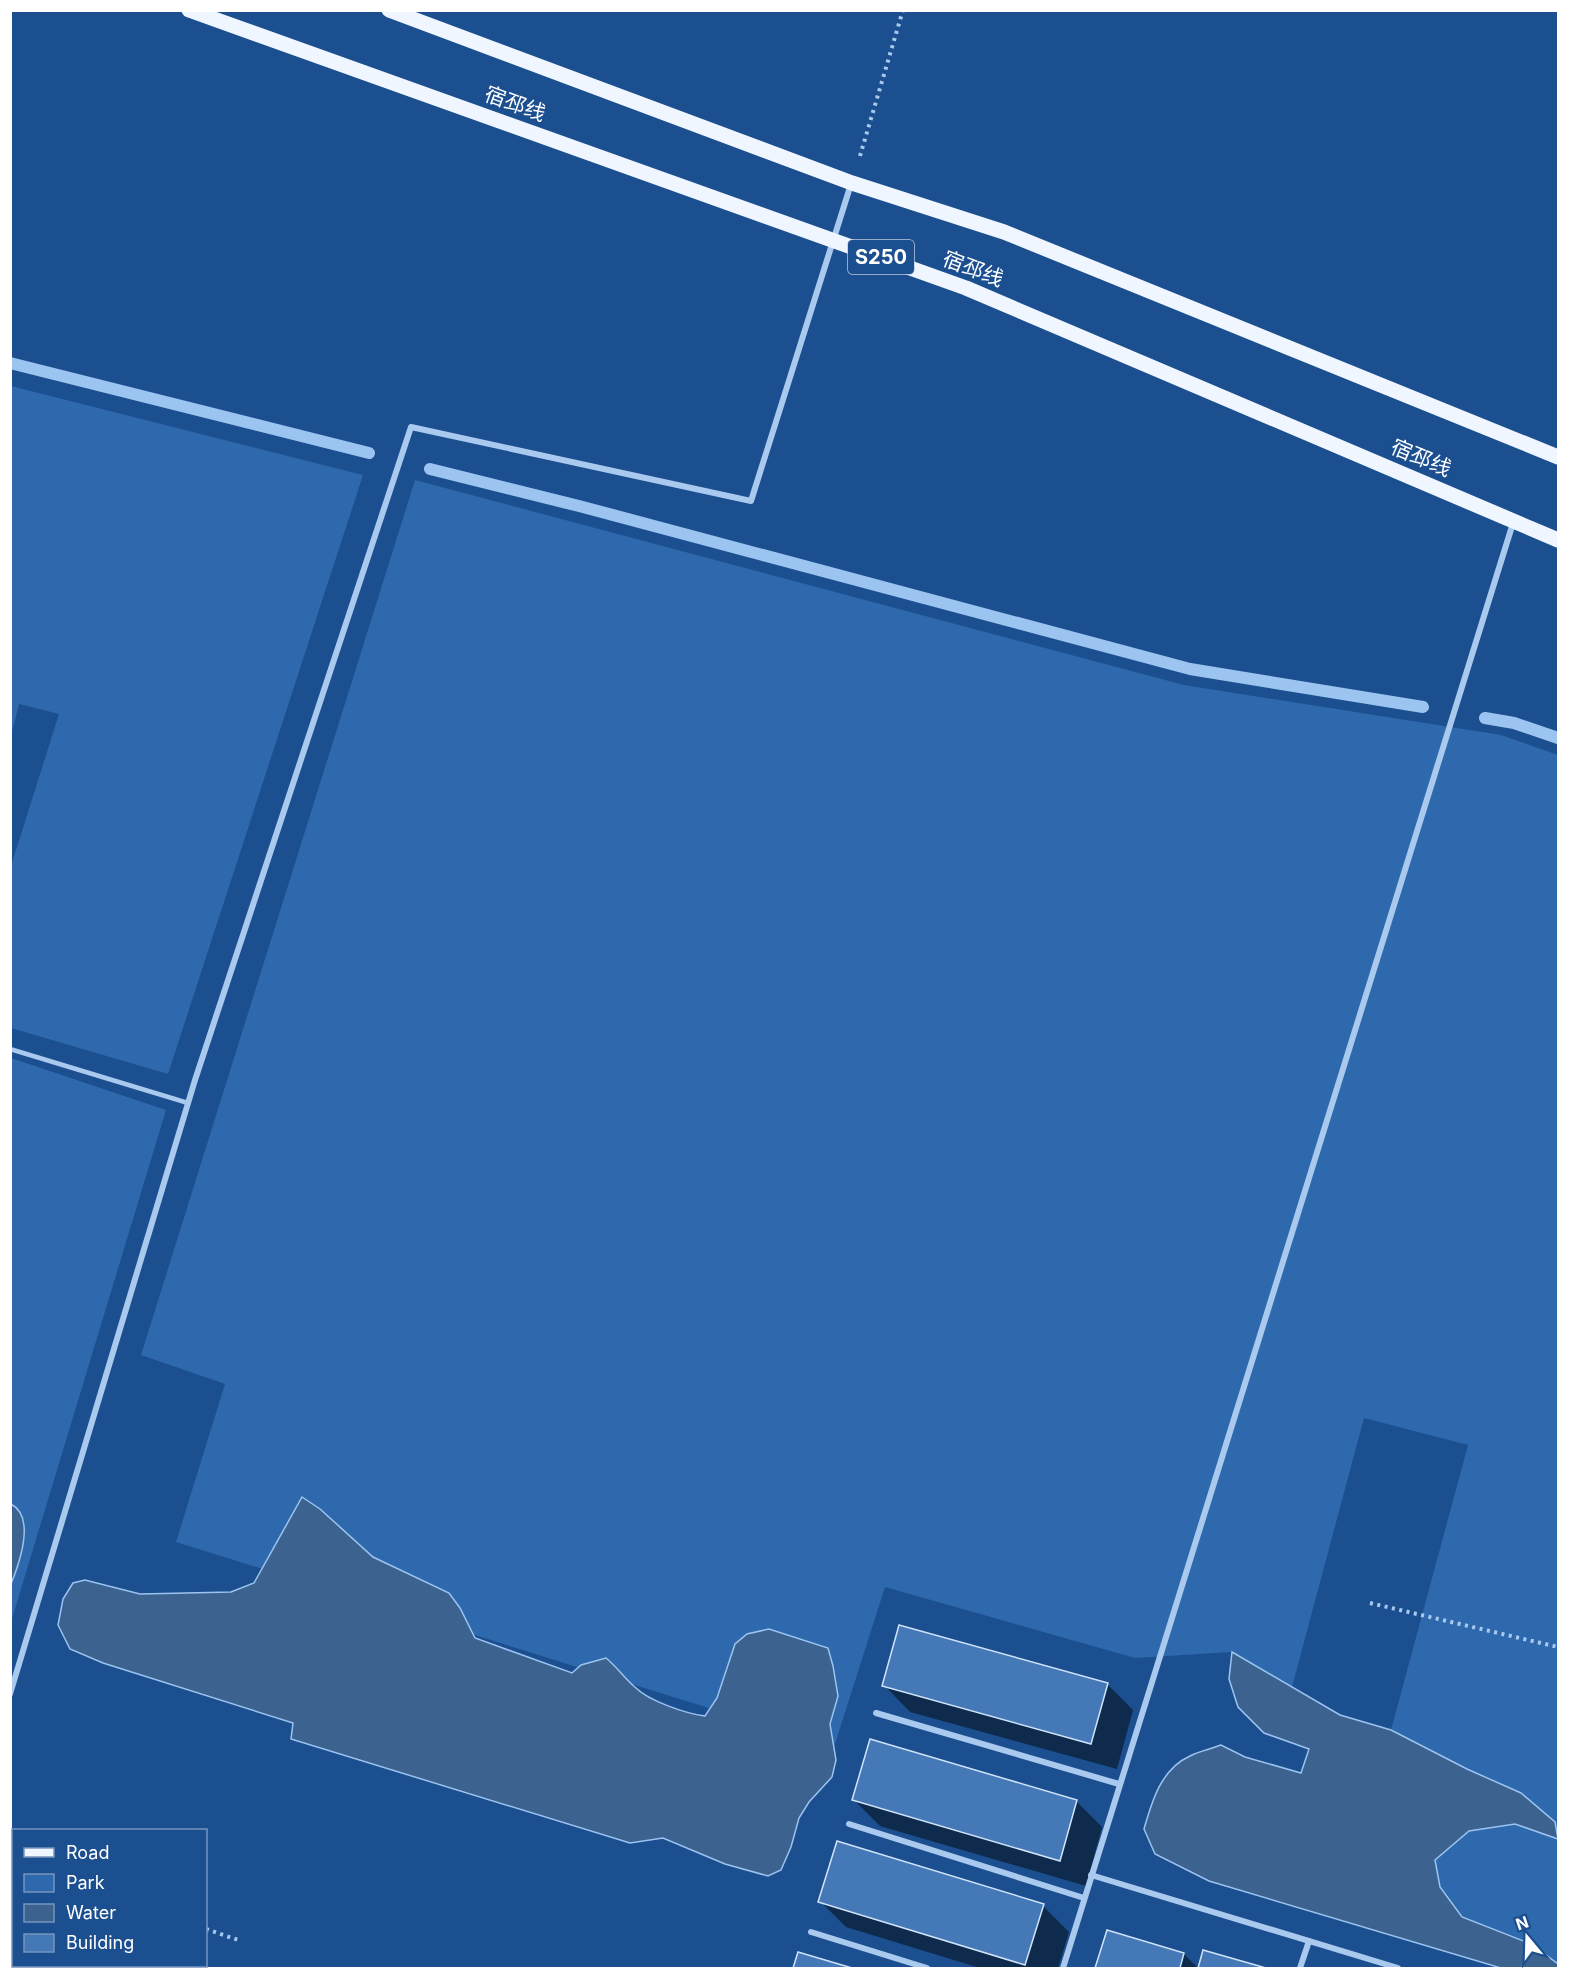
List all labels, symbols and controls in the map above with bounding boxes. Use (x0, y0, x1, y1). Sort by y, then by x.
street label: 宿邳线 (481, 81, 549, 126)
road number: S250 (848, 240, 914, 274)
street label: 宿邳线 (939, 246, 1007, 291)
street label: 宿邳线 (1387, 434, 1455, 481)
legend (12, 1829, 207, 1967)
text: Road (66, 1842, 109, 1863)
text: Park (66, 1872, 105, 1893)
text: Water (66, 1902, 116, 1923)
north arrow (1497, 1907, 1557, 1967)
text: N (1513, 1911, 1531, 1934)
text: Building (66, 1932, 134, 1953)

